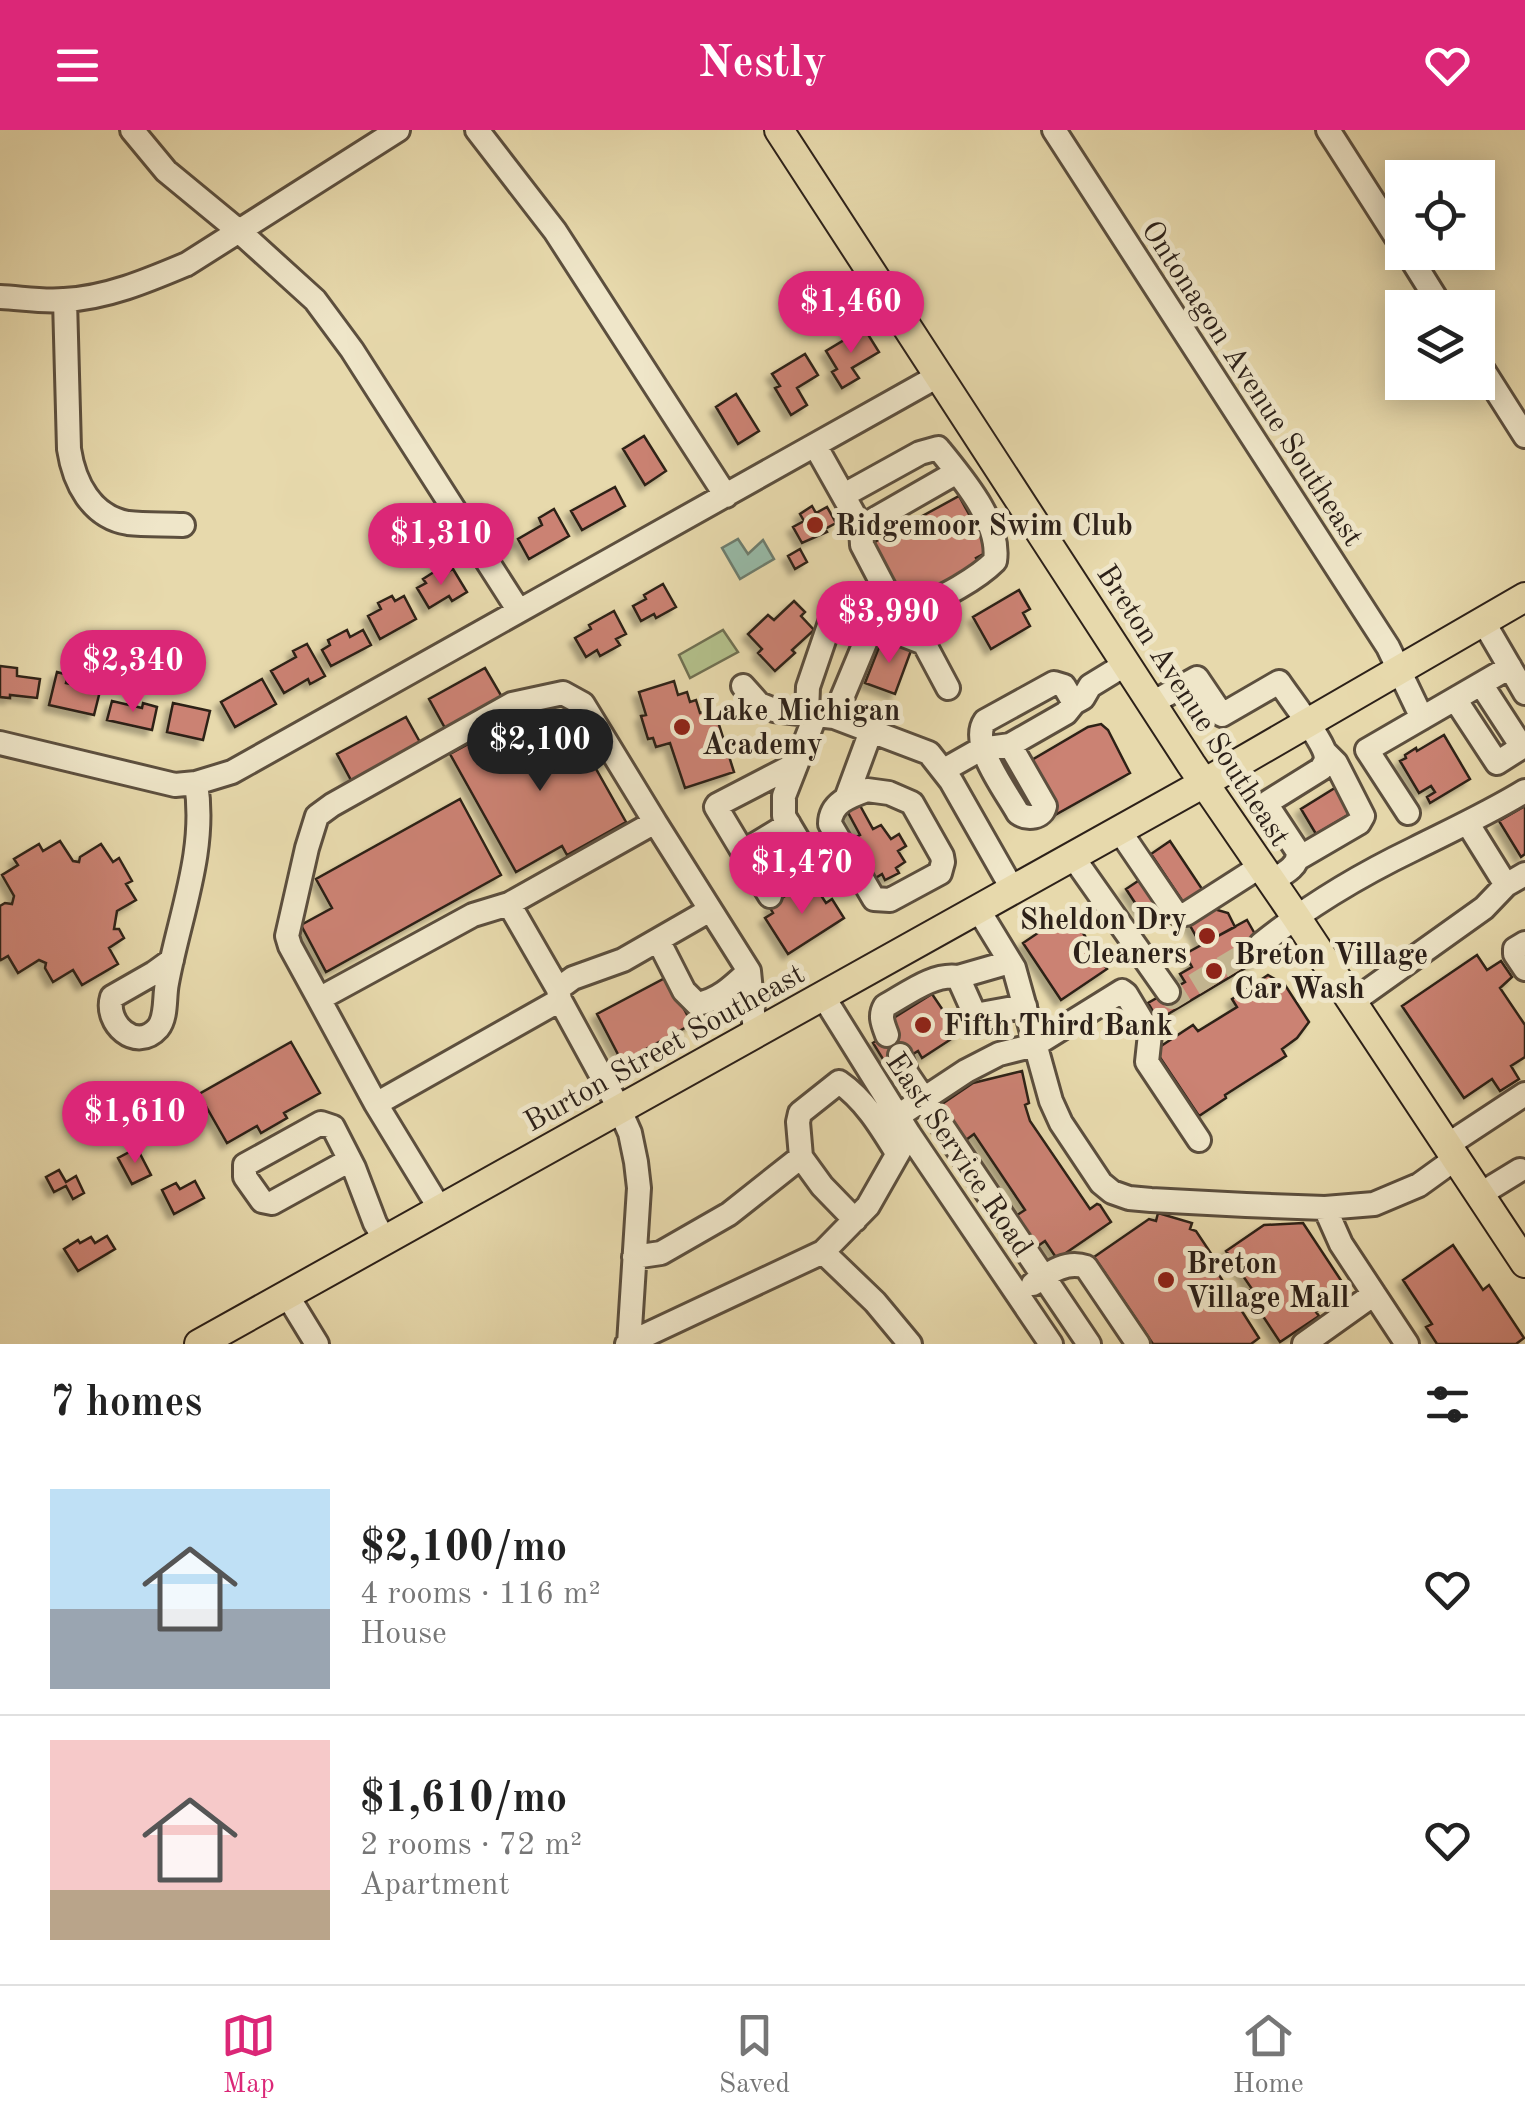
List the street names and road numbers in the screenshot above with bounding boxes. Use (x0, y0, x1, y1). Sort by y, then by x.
street label: Ontonagon Avenue Southeast (1135, 216, 1368, 552)
street label: Breton Avenue Southeast (1090, 560, 1294, 852)
street label: Burton Street Southeast (520, 959, 810, 1138)
street label: East Service Road (879, 1048, 1037, 1262)

